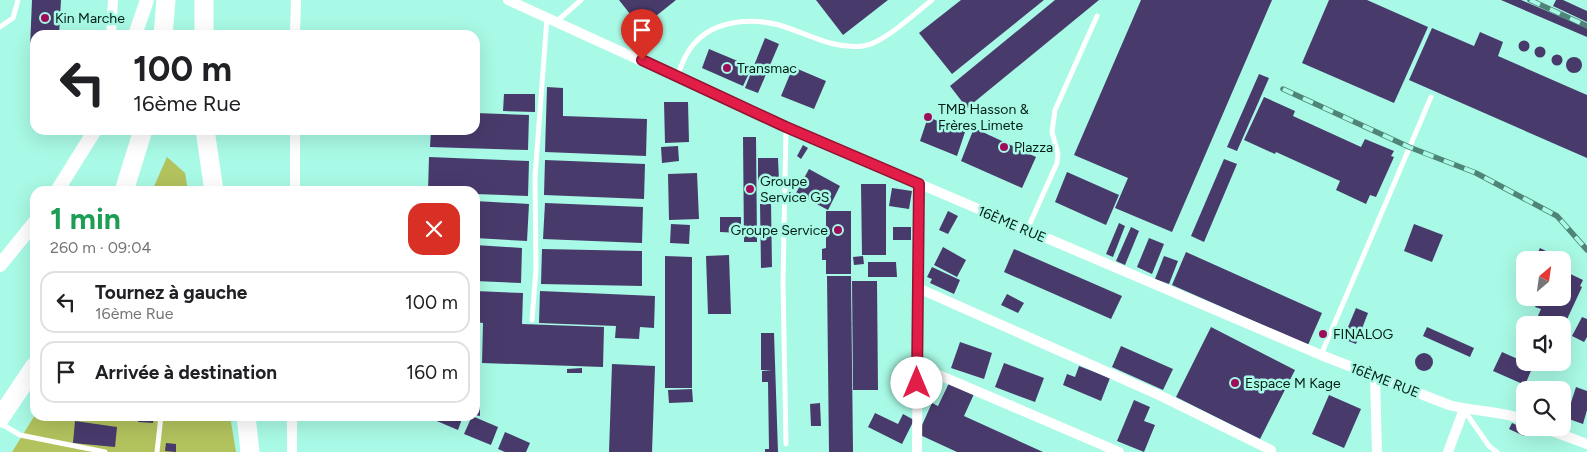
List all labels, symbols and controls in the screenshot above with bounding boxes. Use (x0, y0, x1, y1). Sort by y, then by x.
pin (621, 9, 663, 60)
place label: Kin Marche (55, 10, 125, 27)
marker: Kin Marche (39, 12, 51, 24)
icon: arrive (628, 16, 656, 44)
text: 100 m (133, 48, 232, 90)
icon: left (50, 50, 115, 115)
place label: Transmac (737, 60, 797, 77)
marker: Transmac (721, 62, 733, 74)
text: 16ème Rue (133, 90, 241, 117)
place label: TMB Hasson & Frères Limete (938, 101, 1029, 134)
marker: TMB Hasson & Frères Limete (922, 111, 934, 123)
place label: Plazza (1014, 139, 1053, 156)
marker: Plazza (998, 141, 1010, 153)
place label: Groupe Service GS (760, 173, 829, 206)
marker: Groupe Service GS (744, 183, 756, 195)
text: 1 min (50, 200, 121, 237)
street label: 16ÈME RUE (975, 202, 1049, 246)
button: close (408, 203, 460, 255)
place label: Groupe Service (731, 222, 828, 239)
marker: Groupe Service (832, 224, 844, 236)
text: 260 m · 09:04 (50, 238, 151, 257)
north arrow (1516, 251, 1571, 306)
map controls (1516, 251, 1571, 436)
text: Tournez à gauche (95, 281, 247, 304)
icon: left (52, 288, 80, 316)
text: 100 m (405, 291, 458, 314)
text: 16ème Rue (95, 304, 173, 323)
button: sound (1516, 316, 1571, 371)
place label: FINALOG (1333, 326, 1394, 343)
marker: FINALOG (1317, 328, 1329, 340)
position arrow (890, 356, 942, 408)
icon: arrive (52, 358, 80, 386)
street label: 16ÈME RUE (1348, 360, 1422, 401)
text: Arrivée à destination (95, 361, 277, 384)
text: 160 m (406, 361, 458, 384)
place label: Espace M Kage (1245, 375, 1341, 392)
marker: Espace M Kage (1229, 377, 1241, 389)
button: search (1516, 381, 1571, 436)

